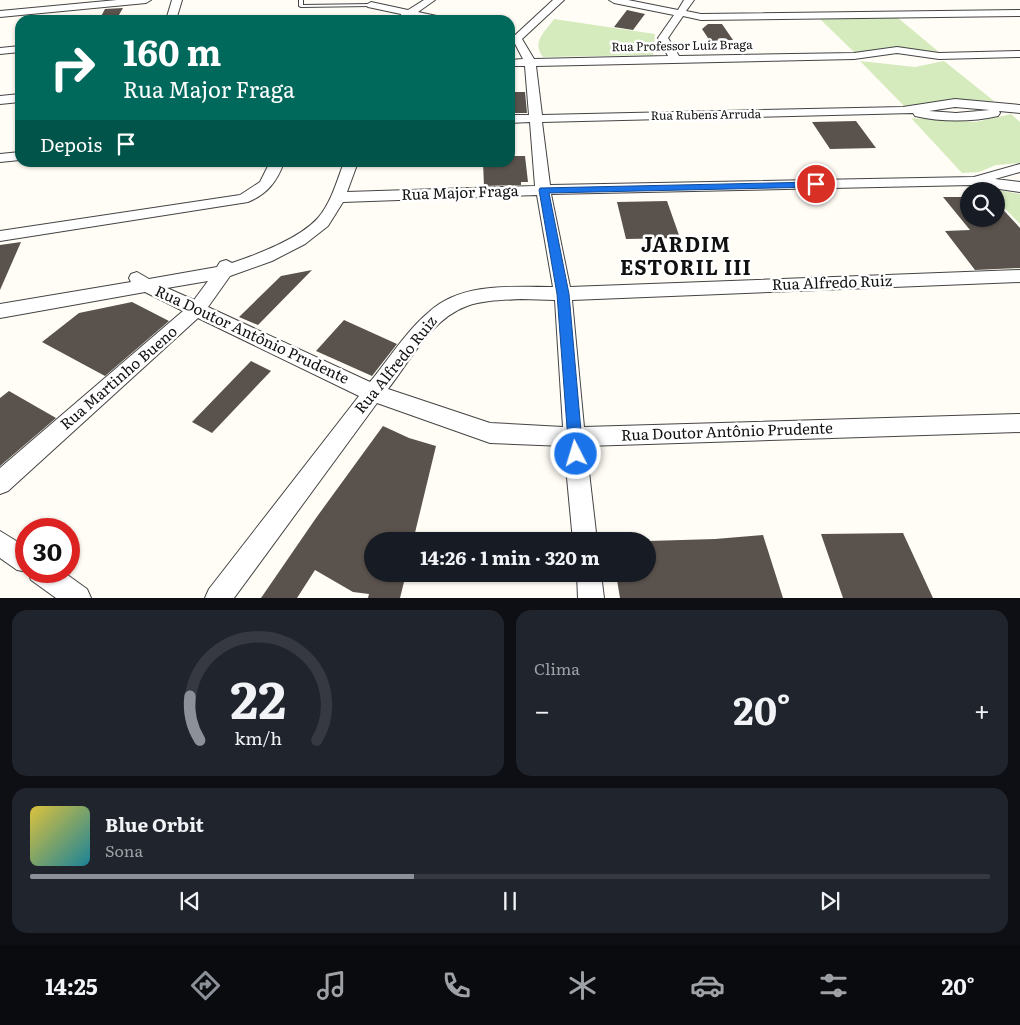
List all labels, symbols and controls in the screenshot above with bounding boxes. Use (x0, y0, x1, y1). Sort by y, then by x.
text: 160 m (123, 25, 221, 77)
icon: right (40, 35, 105, 100)
street label: Rua Professor Luiz Braga (611, 35, 753, 55)
text: Rua Major Fraga (123, 72, 295, 105)
street label: Rua Rubens Arruda (651, 104, 762, 124)
text: Depois (40, 130, 102, 158)
icon: arrive (112, 130, 140, 158)
pin (795, 163, 837, 205)
icon: arrive (802, 170, 830, 198)
street label: Rua Major Fraga (401, 178, 520, 205)
map controls (960, 182, 1005, 227)
button: search (960, 182, 1005, 227)
district label: JARDIM ESTORIL III (620, 228, 752, 281)
street label: Rua Alfredo Ruiz (771, 268, 892, 295)
street label: Rua Doutor Antônio Prudente (152, 278, 354, 389)
street label: Rua Alfredo Ruiz (348, 310, 442, 418)
street label: Rua Martinho Bueno (54, 319, 182, 434)
street label: Rua Doutor Antônio Prudente (621, 415, 833, 446)
position arrow (549, 427, 601, 479)
speed limit sign: 30 (15, 518, 80, 583)
text: 14:26 · 1 min · 320 m (420, 543, 600, 571)
text: Clima (534, 656, 580, 680)
text: 22 (230, 658, 286, 735)
text: 20° (733, 680, 791, 737)
text: − (534, 688, 550, 730)
text: + (974, 688, 990, 730)
text: km/h (234, 724, 282, 751)
text: Blue Orbit (105, 810, 204, 838)
text: Sona (105, 838, 143, 862)
icon: previous (176, 887, 204, 915)
icon: pause (496, 887, 524, 915)
icon: next (816, 887, 844, 915)
icon: directions (188, 968, 223, 1003)
icon: music (314, 968, 349, 1003)
icon: phone (439, 968, 474, 1003)
icon: climate (565, 968, 600, 1003)
icon: car (690, 968, 725, 1003)
icon: filters (816, 968, 851, 1003)
text: 14:25 (45, 969, 98, 1002)
text: 20° (941, 969, 975, 1002)

